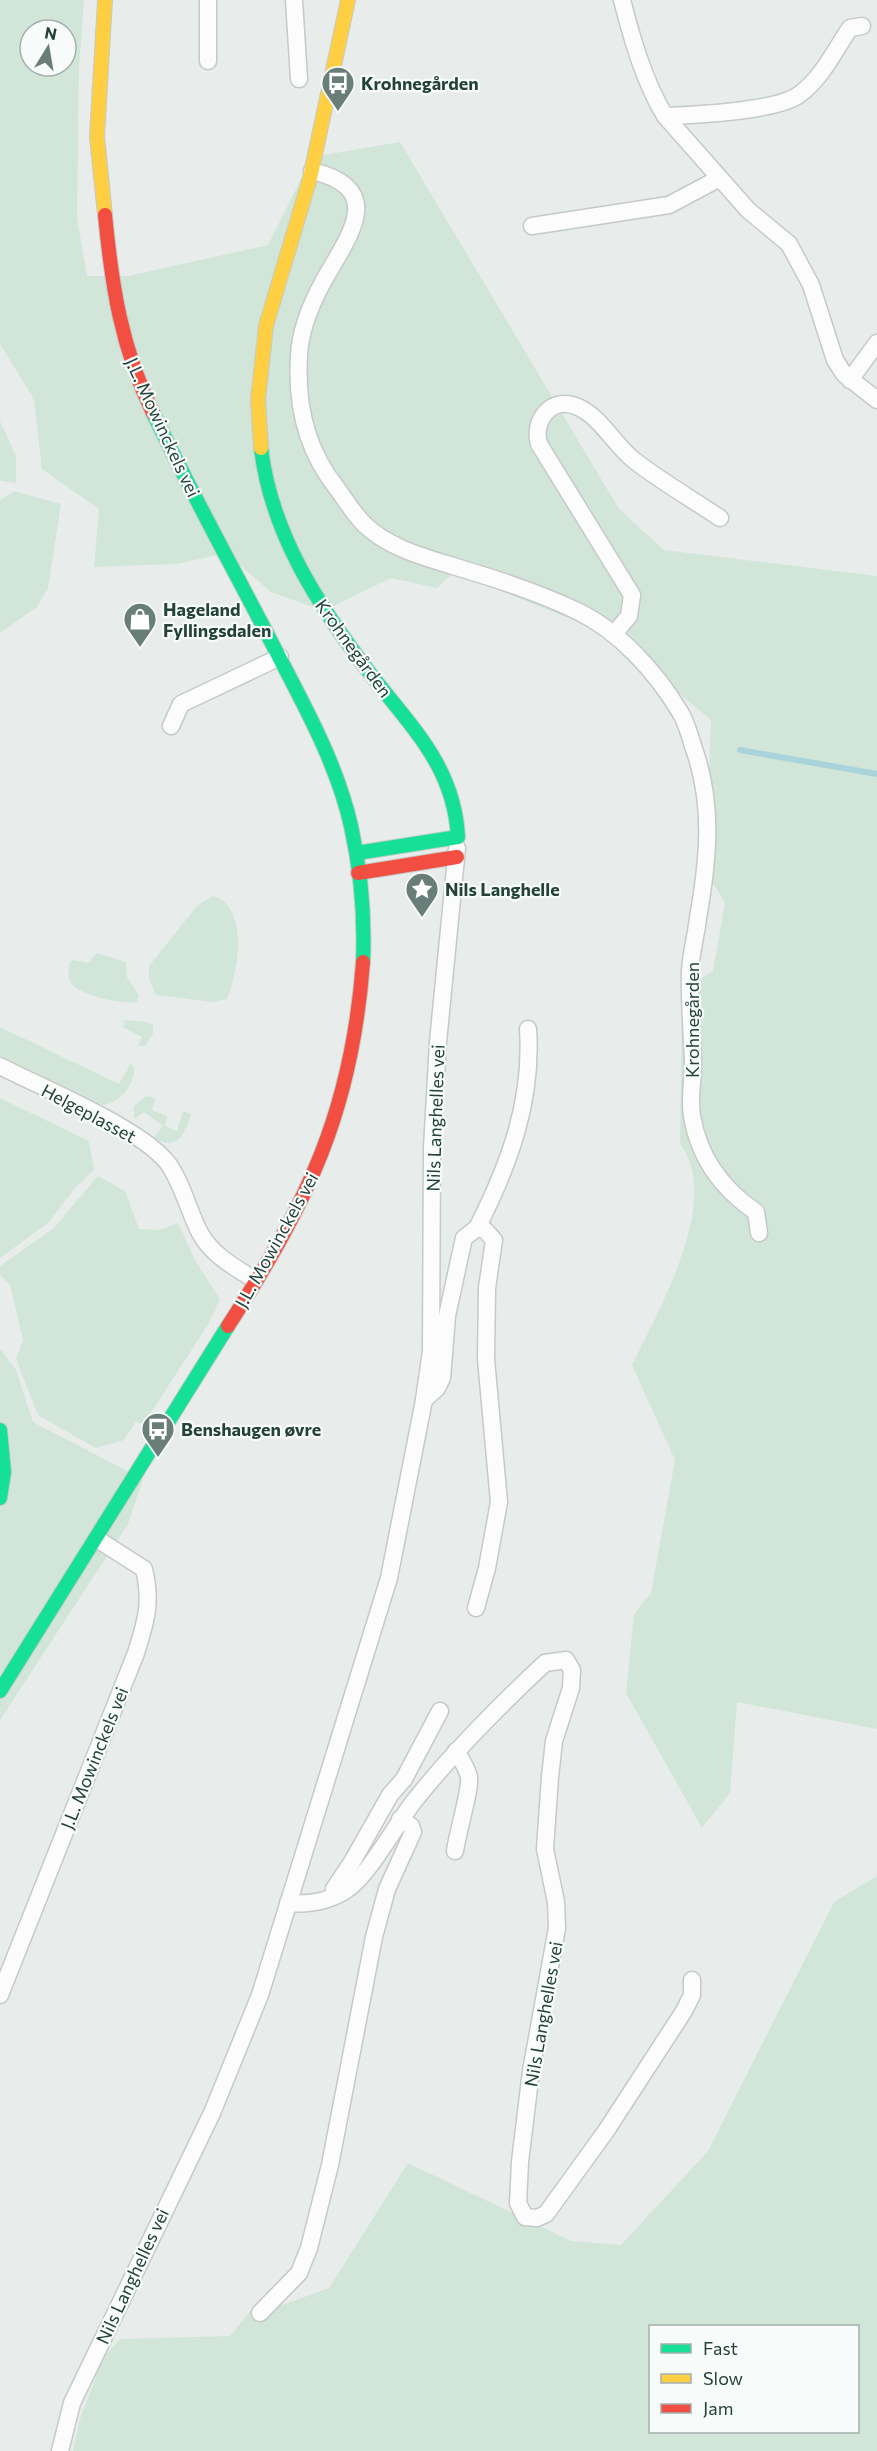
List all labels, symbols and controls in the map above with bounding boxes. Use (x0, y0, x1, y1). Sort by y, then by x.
north arrow (18, 18, 78, 78)
text: N (43, 22, 59, 43)
bus stop icon: Krohnegården (320, 65, 356, 112)
place label: Krohnegården (361, 72, 479, 94)
street label: J.L. Mowinckels vei (121, 354, 205, 500)
street label: Krohnegården (311, 595, 397, 701)
place label: Hageland Fyllingsdalen (163, 598, 271, 641)
shop icon: Hageland Fyllingsdalen (122, 601, 158, 648)
place icon: Nils Langhelle (404, 871, 440, 918)
place label: Nils Langhelle (445, 878, 560, 900)
street label: Krohnegården (681, 962, 703, 1078)
street label: Nils Langhelles vei (421, 1044, 449, 1192)
street label: Helgeplasset (38, 1079, 140, 1147)
street label: J.L. Mowinckels vei (230, 1168, 322, 1312)
bus stop icon: Benshaugen øvre (140, 1411, 176, 1458)
place label: Benshaugen øvre (181, 1418, 321, 1440)
street label: J.L. Mowinckels vei (55, 1684, 133, 1832)
street label: Nils Langhelles vei (519, 1940, 567, 2088)
street label: Nils Langhelles vei (91, 2205, 173, 2347)
legend (649, 2325, 859, 2433)
text: Fast (703, 2337, 738, 2359)
text: Slow (703, 2367, 743, 2389)
text: Jam (703, 2397, 733, 2419)

